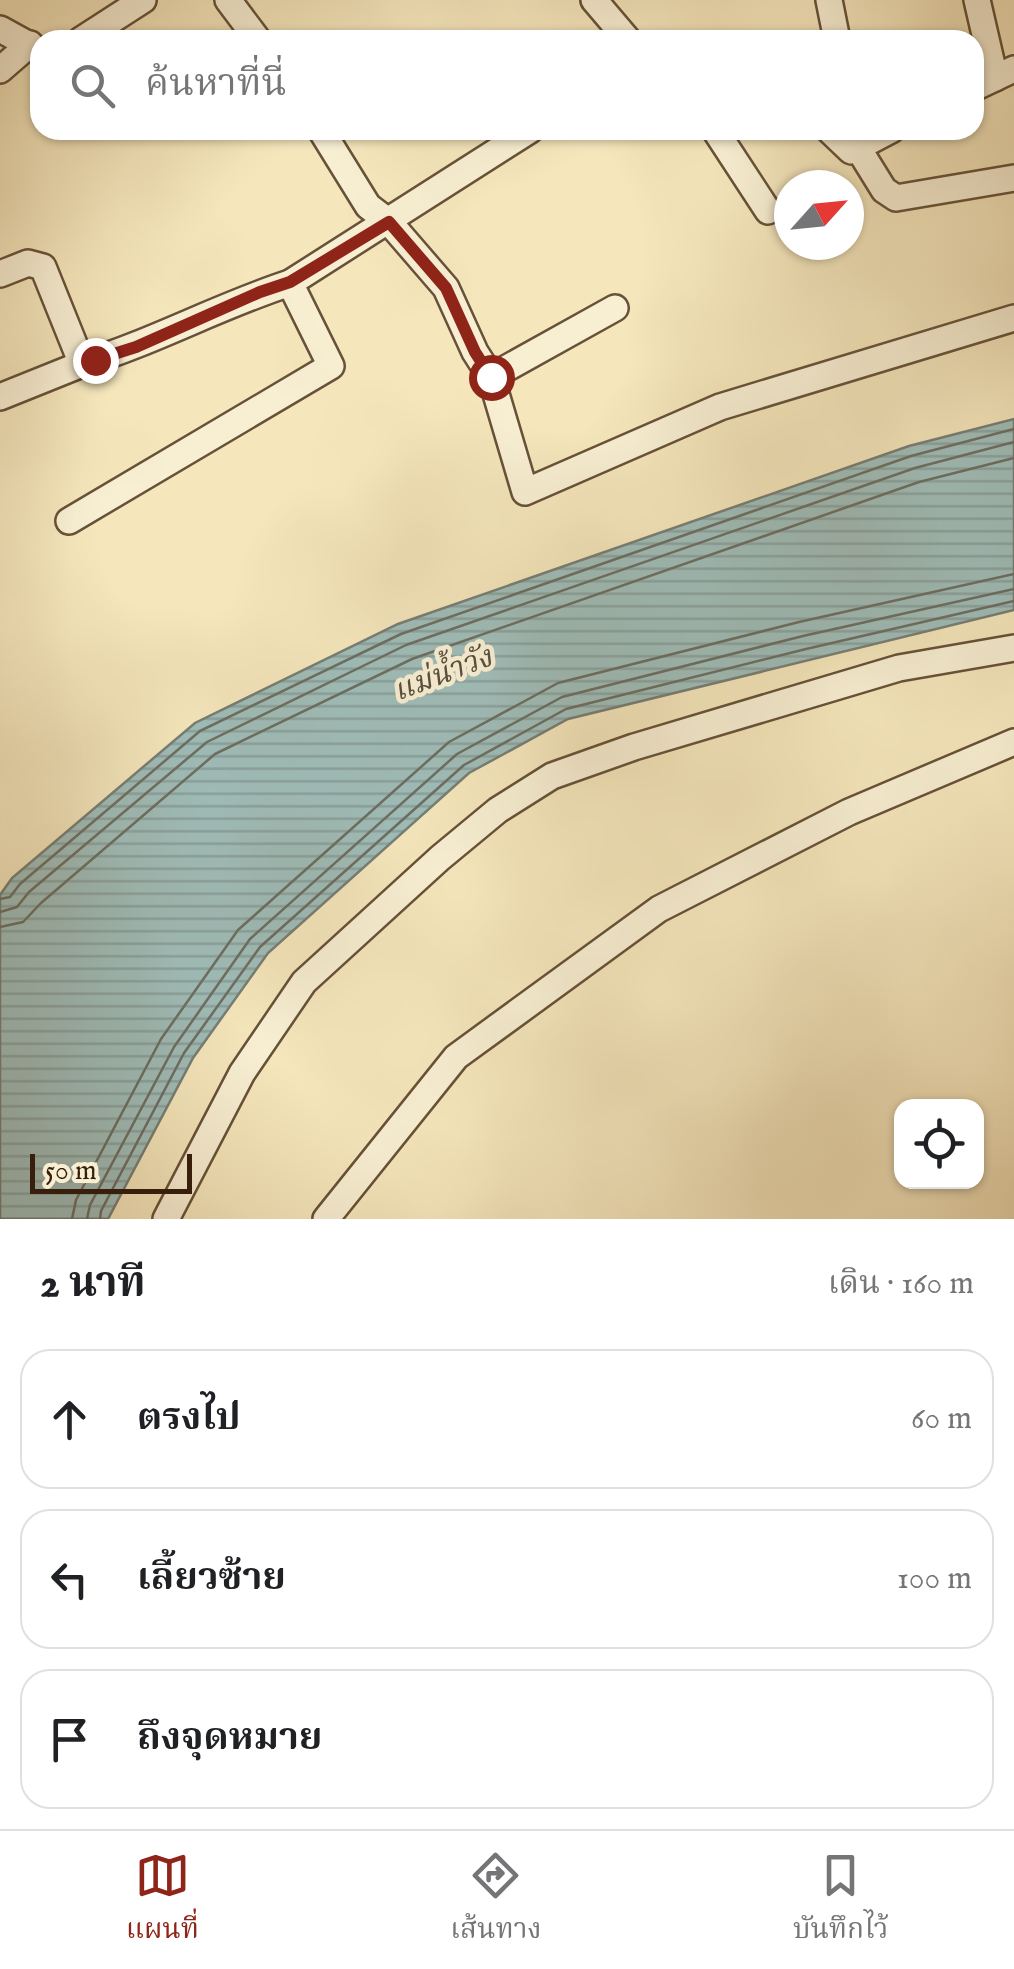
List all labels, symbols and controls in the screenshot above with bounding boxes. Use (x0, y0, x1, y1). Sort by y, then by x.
search box (30, 30, 984, 140)
icon: search (65, 58, 120, 113)
text: ค้นหาที่นี่ (145, 61, 286, 109)
north arrow (774, 170, 864, 260)
route end (73, 338, 119, 384)
route start (469, 355, 515, 401)
water label: แม่น้ำวัง (386, 634, 499, 711)
map controls (894, 1099, 984, 1189)
button: locate (894, 1099, 984, 1189)
scale bar (30, 1149, 192, 1194)
text: 50 m (45, 1154, 97, 1189)
text: 2 นาที (40, 1258, 146, 1311)
text: เดิน · 160 m (828, 1264, 974, 1305)
icon: ahead (42, 1392, 97, 1447)
text: ตรงไป (137, 1395, 241, 1443)
text: 60 m (911, 1399, 972, 1440)
icon: left (42, 1552, 97, 1607)
text: เลี้ยวซ้าย (137, 1555, 286, 1603)
text: 100 m (897, 1559, 972, 1600)
icon: arrive (42, 1712, 97, 1767)
text: ถึงจุดหมาย (137, 1715, 322, 1763)
tab: แผนที่ (126, 1848, 199, 1953)
tab: เส้นทาง (450, 1848, 542, 1953)
tab: บันทึกไว้ (793, 1848, 888, 1953)

